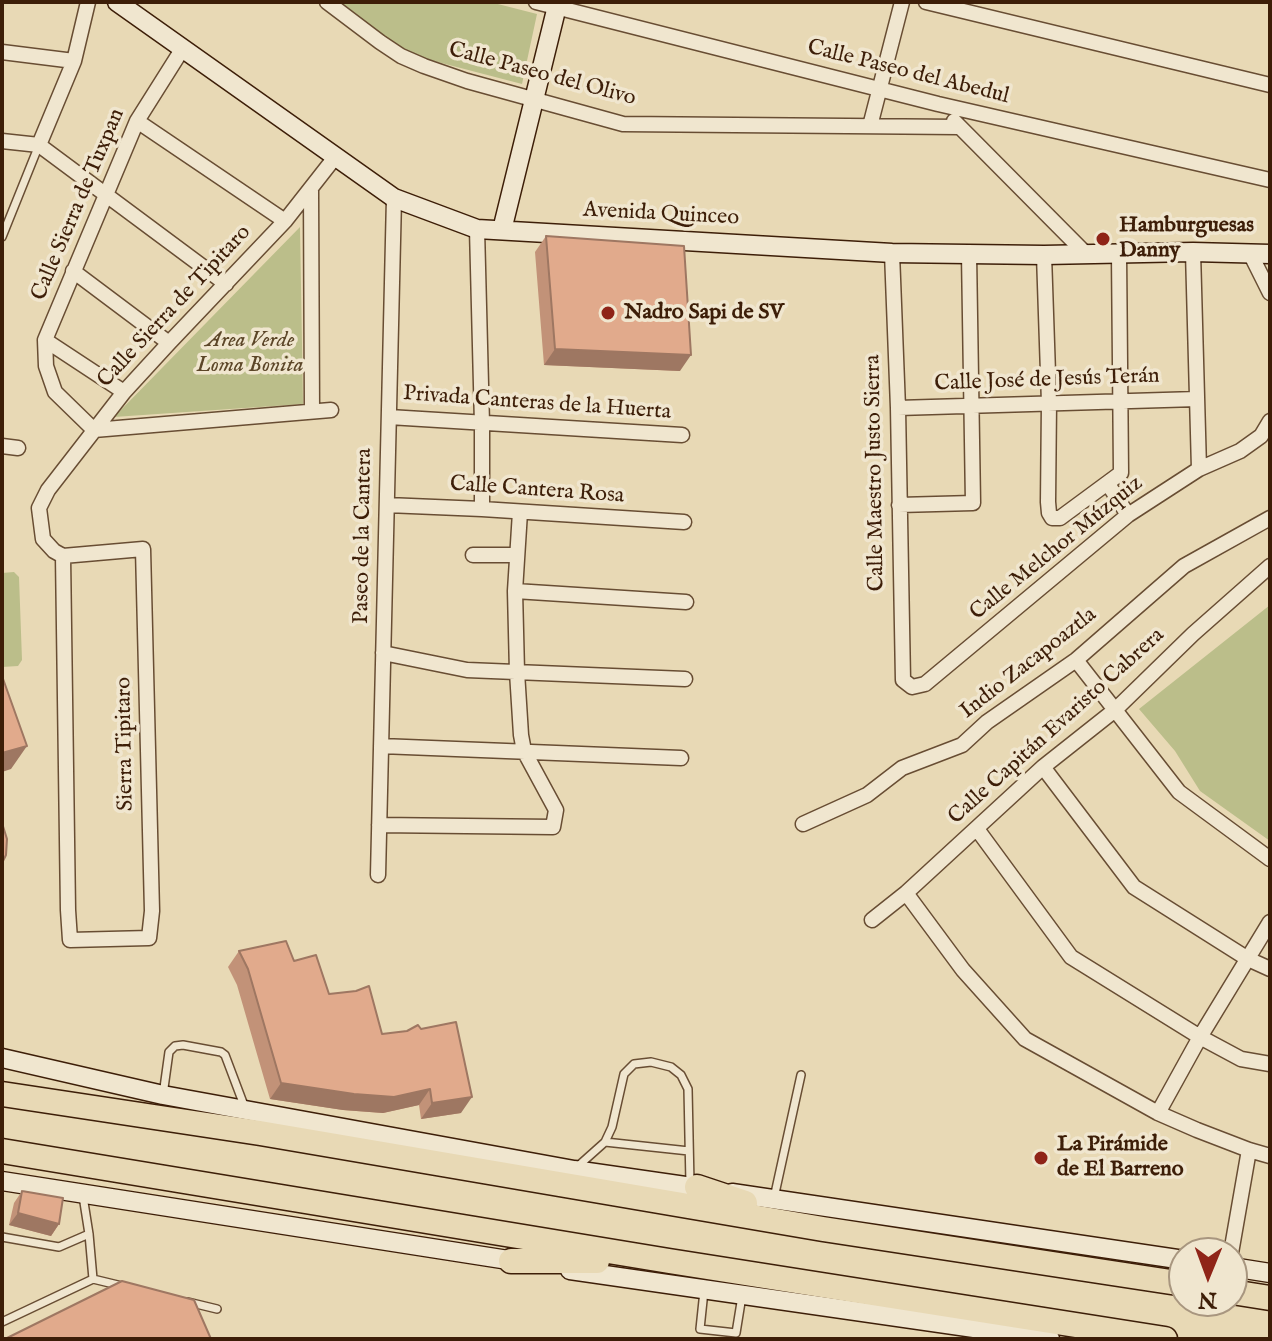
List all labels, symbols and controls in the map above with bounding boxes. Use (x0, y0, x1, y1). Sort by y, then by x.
street label: Calle Paseo del Abedul (804, 35, 1012, 111)
street label: Calle Paseo del Olivo (445, 37, 639, 113)
street label: Calle Sierra de Tuxpan (27, 105, 131, 305)
street label: Avenida Quinceo (582, 198, 740, 232)
place label: Hamburguesas Danny (1119, 213, 1254, 264)
street label: Calle Sierra de Tipitaro (93, 220, 257, 394)
marker: Hamburguesas Danny (1094, 230, 1112, 248)
place label: Nadro Sapi de SV (624, 300, 784, 326)
marker: Nadro Sapi de SV (599, 304, 617, 322)
park label: Area Verde Loma Bonita (196, 328, 304, 380)
street label: Calle Maestro Justo Sierra (861, 354, 891, 592)
street label: Calle José de Jesús Terán (934, 364, 1160, 398)
street label: Privada Canteras de la Huerta (402, 381, 672, 427)
street label: Paseo de la Cantera (349, 448, 379, 624)
street label: Calle Melchor Múzquiz (965, 471, 1149, 627)
street label: Calle Cantera Rosa (449, 472, 625, 510)
street label: Indio Zacapoaztla (956, 603, 1102, 725)
street label: Calle Capitán Evaristo Cabrera (944, 623, 1170, 831)
street label: Sierra Tipitaro (112, 677, 140, 811)
place label: La Pirámide de El Barreno (1057, 1132, 1184, 1184)
marker: La Pirámide de El Barreno (1032, 1149, 1050, 1167)
north arrow (1168, 1237, 1248, 1317)
text: N (1198, 1285, 1217, 1313)

